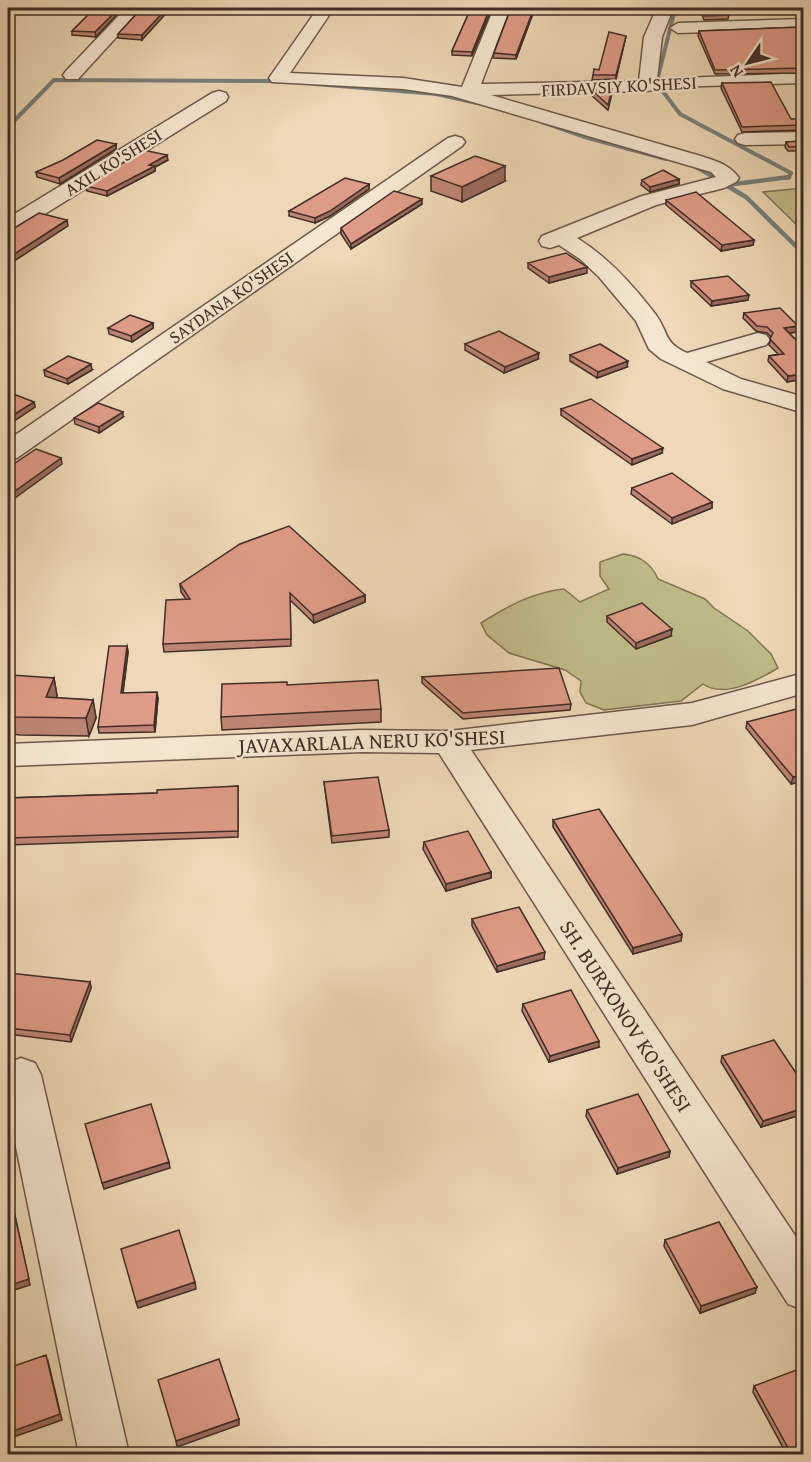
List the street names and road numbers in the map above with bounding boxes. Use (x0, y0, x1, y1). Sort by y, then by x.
street label: FIRDAVSIY KO'SHESI (541, 68, 697, 104)
street label: AXIL KO'SHESI (59, 121, 167, 203)
street label: SAYDANA KO'SHESI (163, 244, 299, 350)
street label: JAVAXARLALA NERU KO'SHESI (235, 721, 506, 761)
street label: SH. BURXONOV KO'SHESI (552, 914, 700, 1118)

